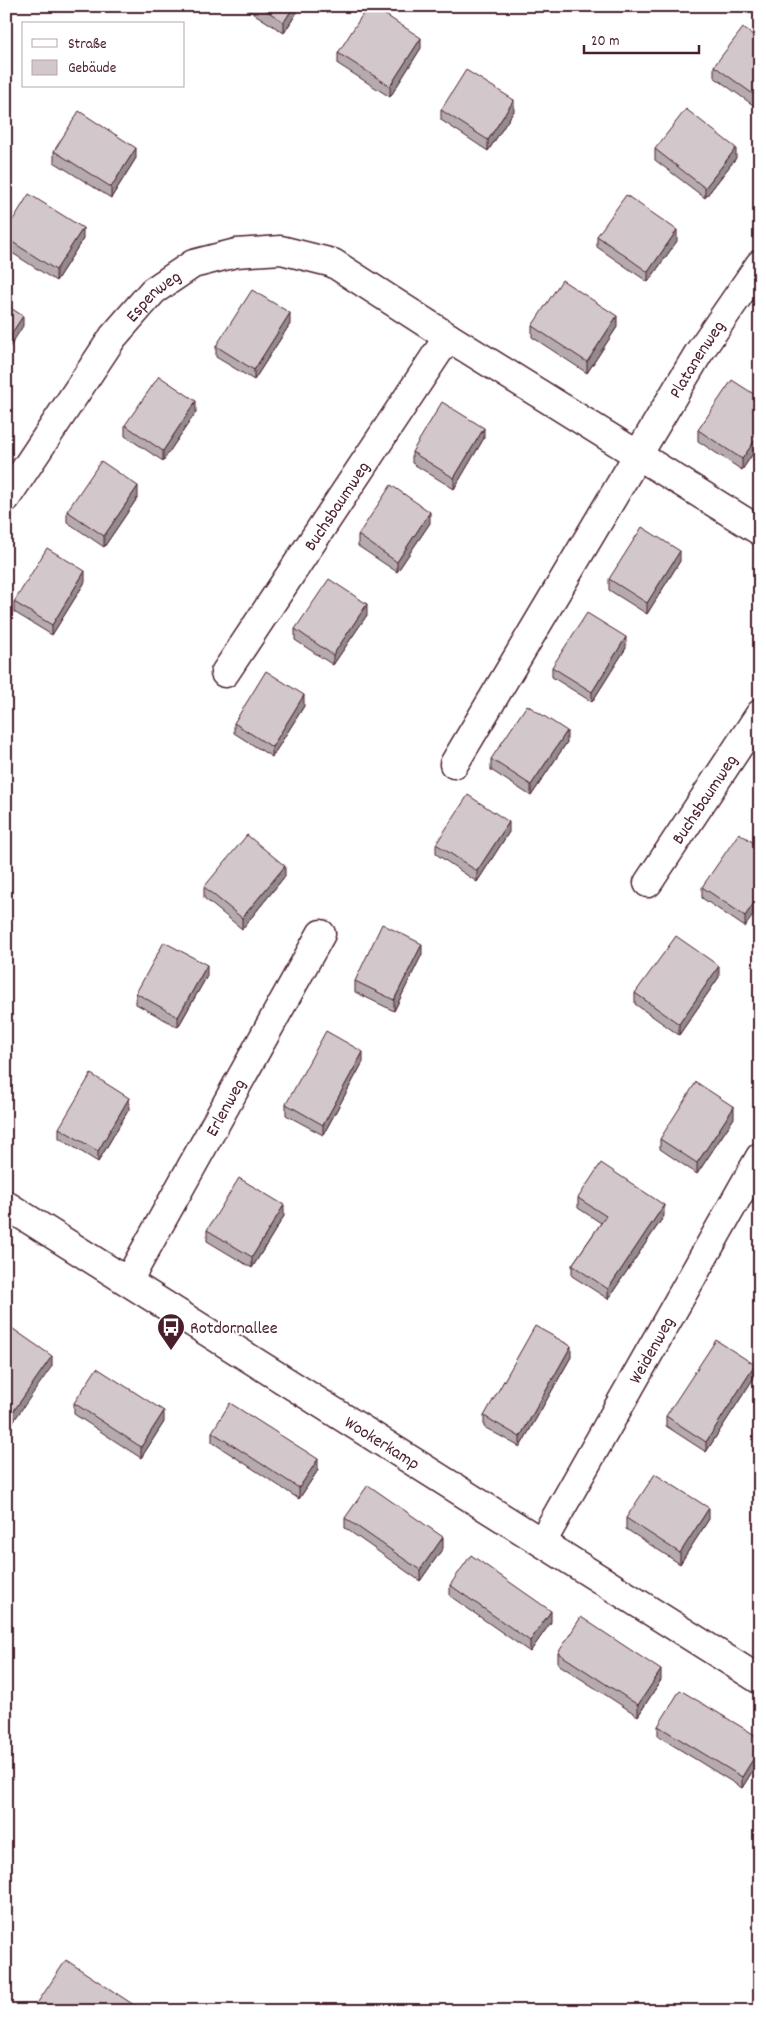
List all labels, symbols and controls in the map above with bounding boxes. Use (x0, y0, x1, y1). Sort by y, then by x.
legend (22, 22, 185, 88)
scale bar (584, 22, 698, 54)
text: 20 m (591, 31, 619, 53)
text: Straße (68, 34, 107, 56)
text: Gebäude (68, 58, 117, 80)
street label: Espenweg (121, 266, 187, 329)
street label: Platanenweg (664, 316, 732, 404)
street label: Buchsbaumweg (299, 457, 377, 557)
street label: Buchsbaumweg (667, 750, 745, 850)
street label: Erlenweg (201, 1075, 253, 1142)
bus stop icon: Rotdornallee (156, 1312, 186, 1351)
street label: Weidenweg (624, 1313, 682, 1389)
place label: Rotdornallee (190, 1317, 278, 1342)
street label: Wookerkamp (339, 1411, 424, 1478)

